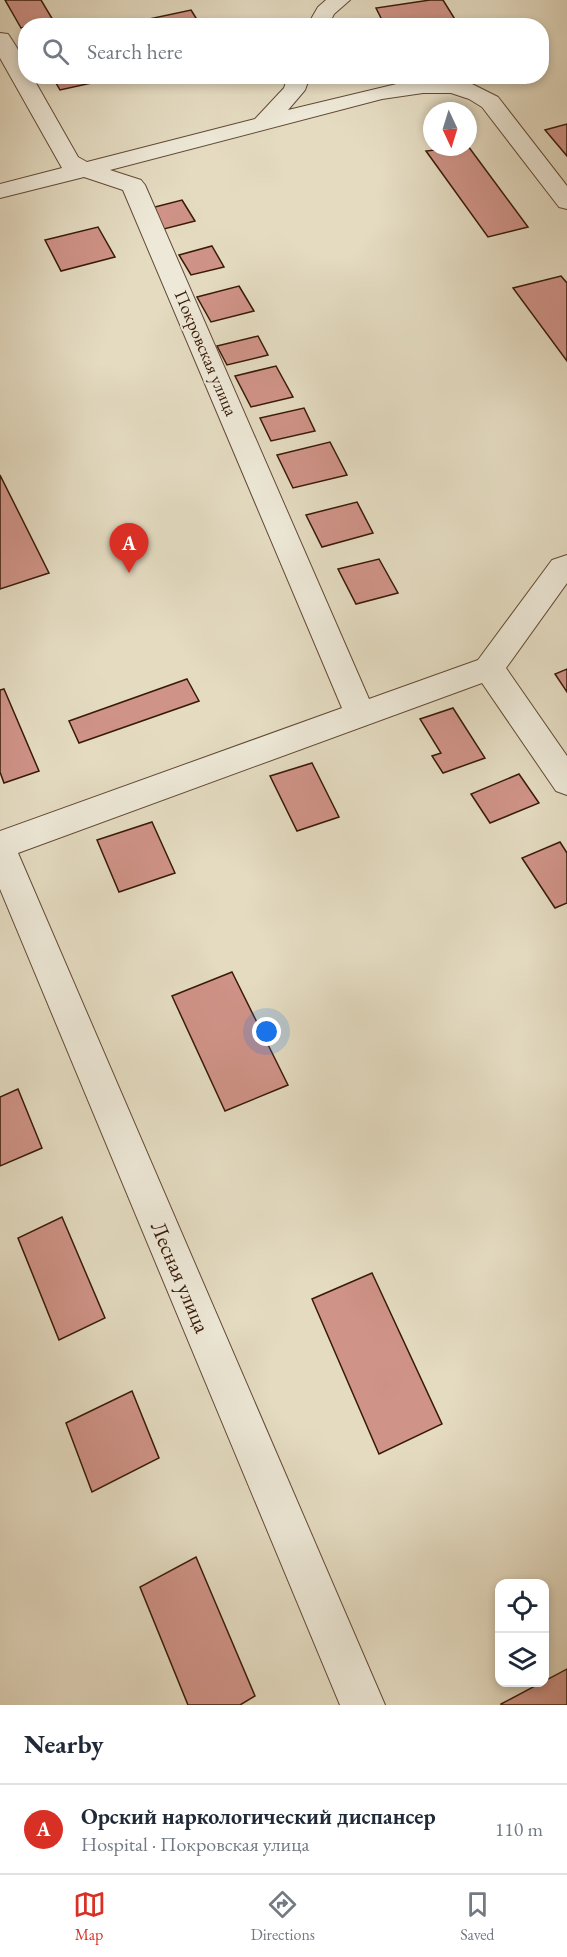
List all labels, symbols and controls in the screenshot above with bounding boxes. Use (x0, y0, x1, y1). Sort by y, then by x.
search box (18, 18, 549, 84)
icon: search (39, 35, 72, 68)
text: Search here (87, 37, 182, 66)
north arrow (423, 102, 477, 156)
street label: Покровская улица (170, 286, 244, 420)
pin: A (110, 524, 148, 573)
your location (252, 1017, 281, 1046)
street label: Лесная улица (144, 1217, 217, 1338)
map controls (495, 1579, 549, 1687)
button: locate (495, 1579, 549, 1633)
button: layers (495, 1633, 549, 1687)
text: Nearby (24, 1727, 104, 1761)
text: Орский наркологический диспансер (81, 1802, 436, 1831)
text: A (36, 1816, 51, 1842)
text: 110 m (495, 1816, 543, 1842)
text: Hospital · Покровская улица (81, 1831, 309, 1857)
tab: Map (73, 1888, 106, 1945)
tab: Directions (251, 1888, 315, 1945)
tab: Saved (460, 1888, 494, 1945)

